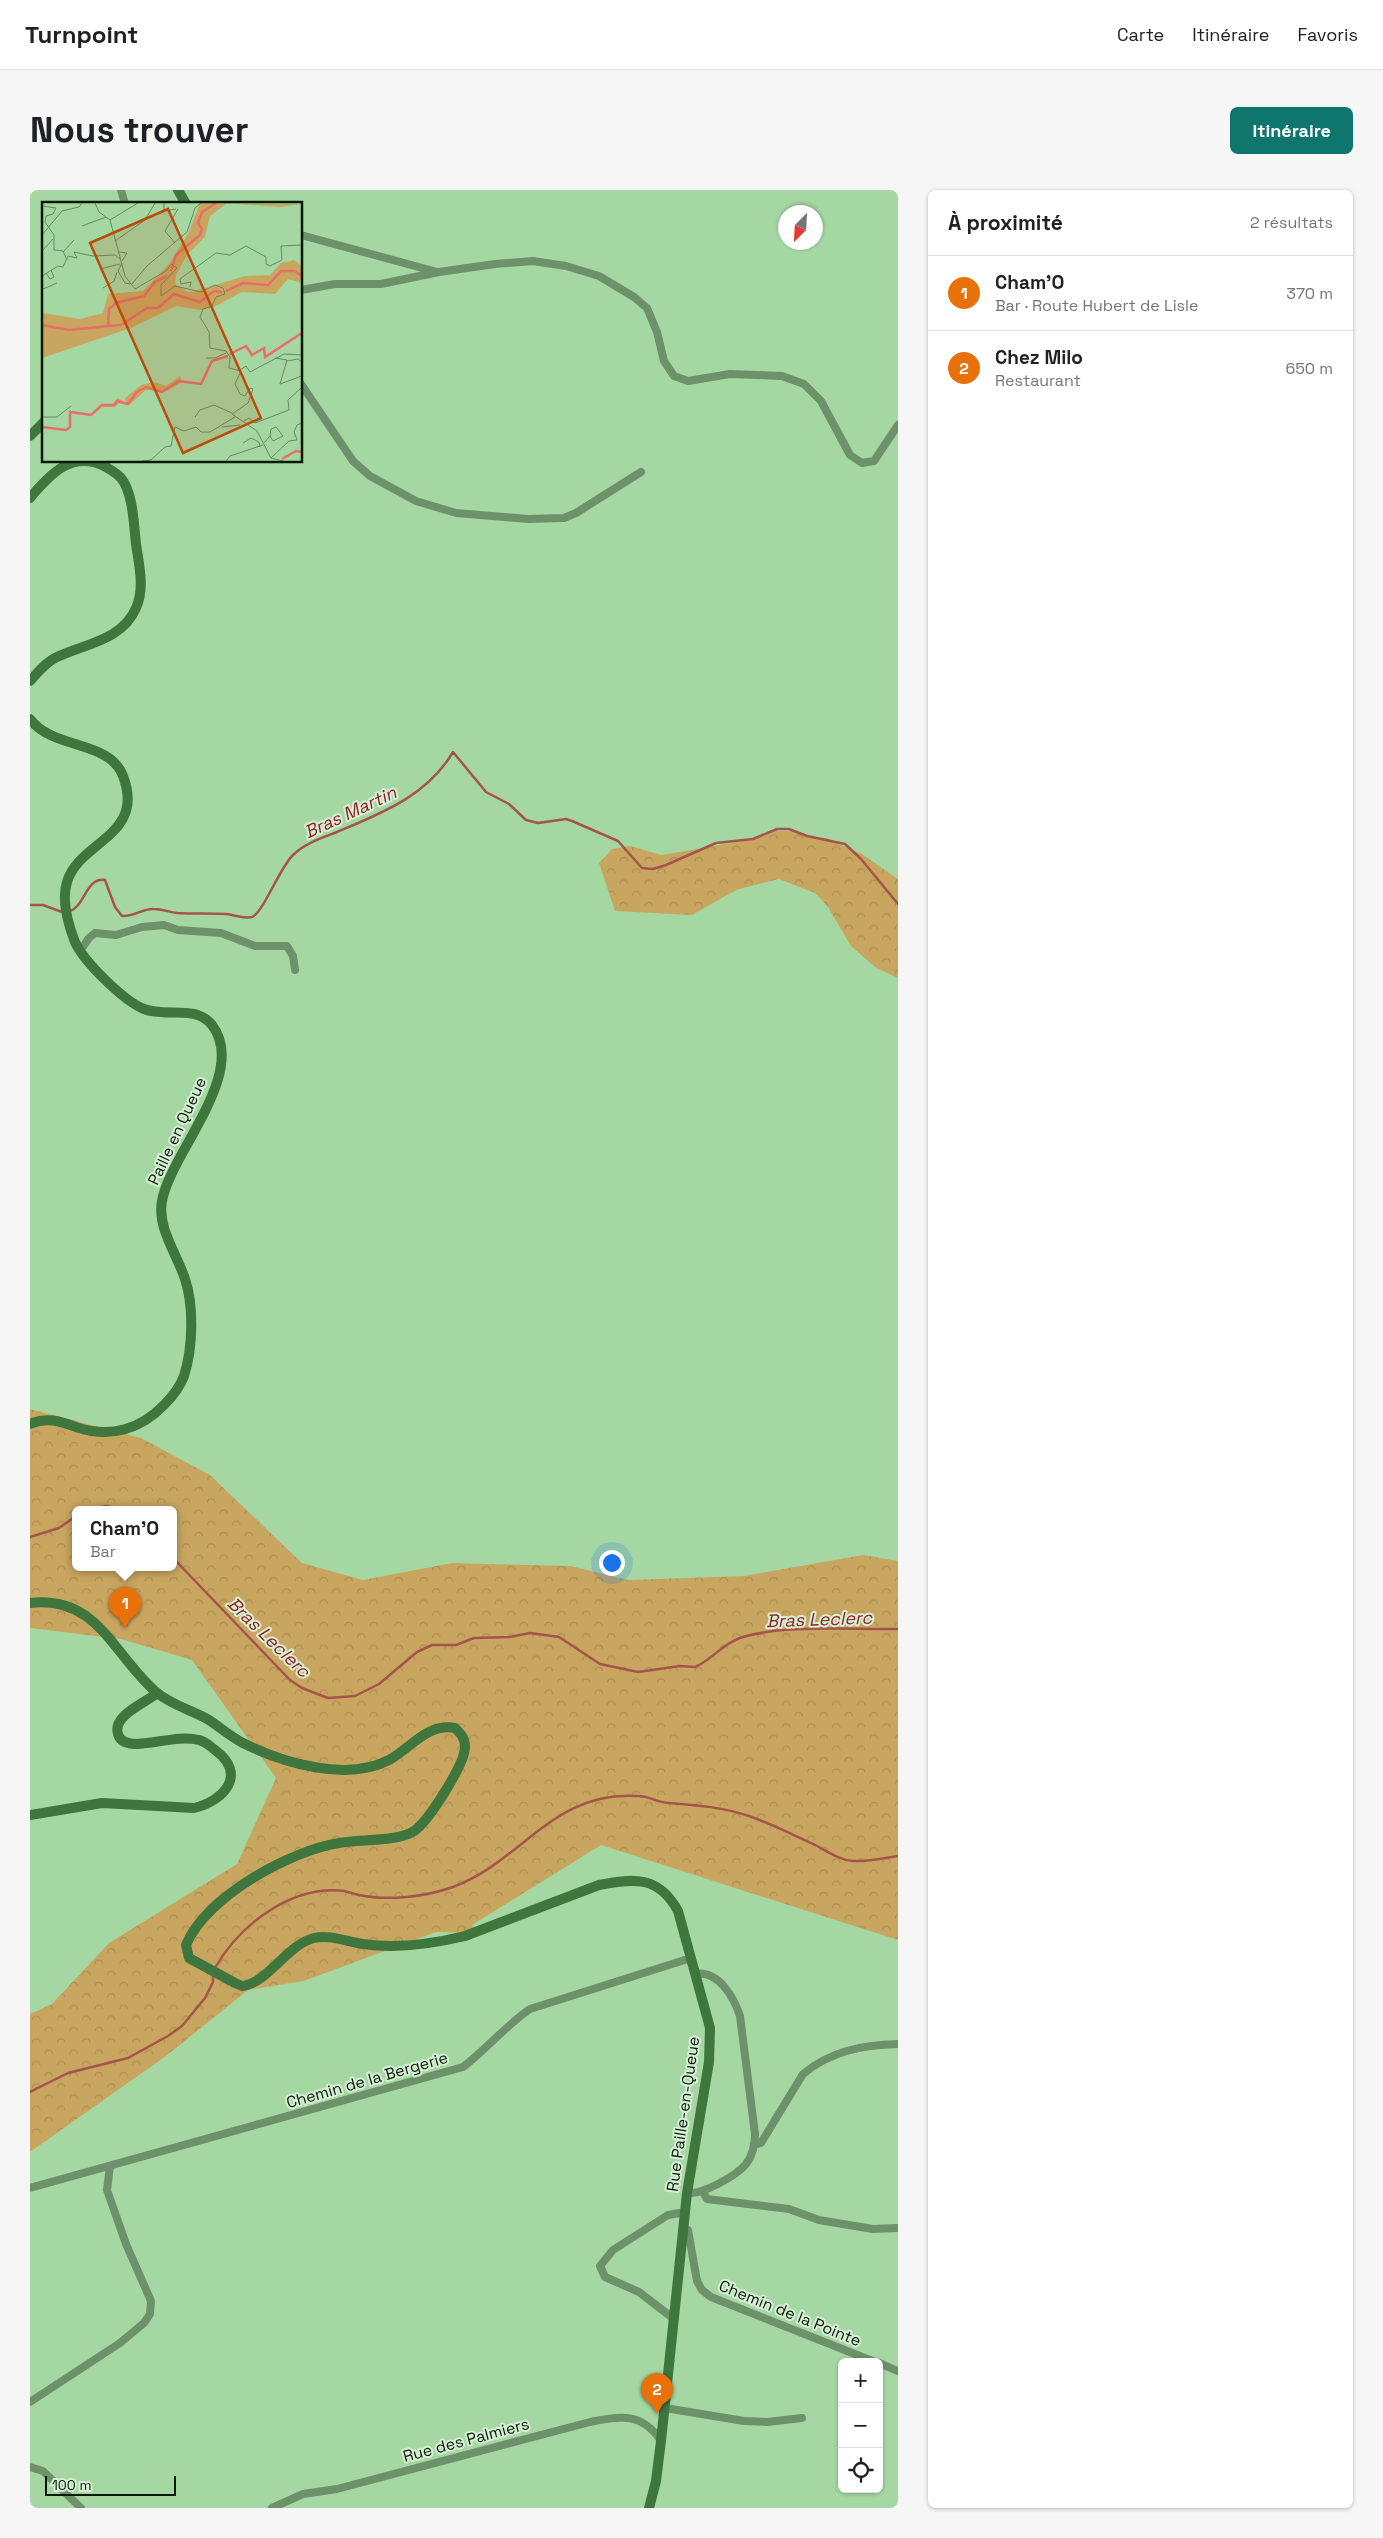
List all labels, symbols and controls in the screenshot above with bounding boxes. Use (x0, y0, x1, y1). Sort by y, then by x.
text: Turnpoint (25, 19, 138, 50)
text: Carte (1117, 23, 1164, 46)
text: Itinéraire (1192, 23, 1269, 46)
text: Favoris (1297, 23, 1358, 46)
button: Itinéraire (1230, 107, 1353, 154)
text: Nous trouver (30, 108, 249, 152)
inset map (42, 202, 302, 462)
north arrow (778, 205, 823, 250)
text: À proximité (948, 209, 1063, 236)
text: 2 résultats (1250, 212, 1333, 233)
text: Cham'O (995, 270, 1064, 295)
text: 1 (960, 283, 968, 304)
text: 370 m (1286, 283, 1333, 304)
text: Bar · Route Hubert de Lisle (995, 295, 1198, 316)
text: Chez Milo (995, 345, 1083, 370)
text: 2 (959, 358, 969, 379)
text: 650 m (1285, 358, 1333, 379)
text: Restaurant (995, 370, 1081, 391)
water label: Bras Martin (300, 780, 401, 843)
street label: Paille en Queue (143, 1074, 211, 1188)
popup (72, 1506, 177, 1571)
text: Cham'O (90, 1516, 159, 1541)
text: Bar (90, 1541, 116, 1562)
your location (599, 1550, 625, 1576)
pin: 1 (109, 1587, 141, 1628)
water label: Bras Leclerc (223, 1592, 316, 1683)
water label: Bras Leclerc (766, 1606, 874, 1632)
street label: Rue Paille-en-Queue (662, 2035, 704, 2193)
street label: Chemin de la Bergerie (284, 2047, 450, 2113)
street label: Chemin de la Pointe (716, 2275, 864, 2351)
map controls (838, 2358, 883, 2493)
button: + (838, 2358, 883, 2403)
pin: 2 (641, 2373, 673, 2414)
button: − (838, 2403, 883, 2448)
street label: Rue des Palmiers (401, 2413, 531, 2467)
button: locate (838, 2448, 883, 2493)
scale bar (45, 2473, 176, 2496)
text: 100 m (52, 2476, 91, 2494)

